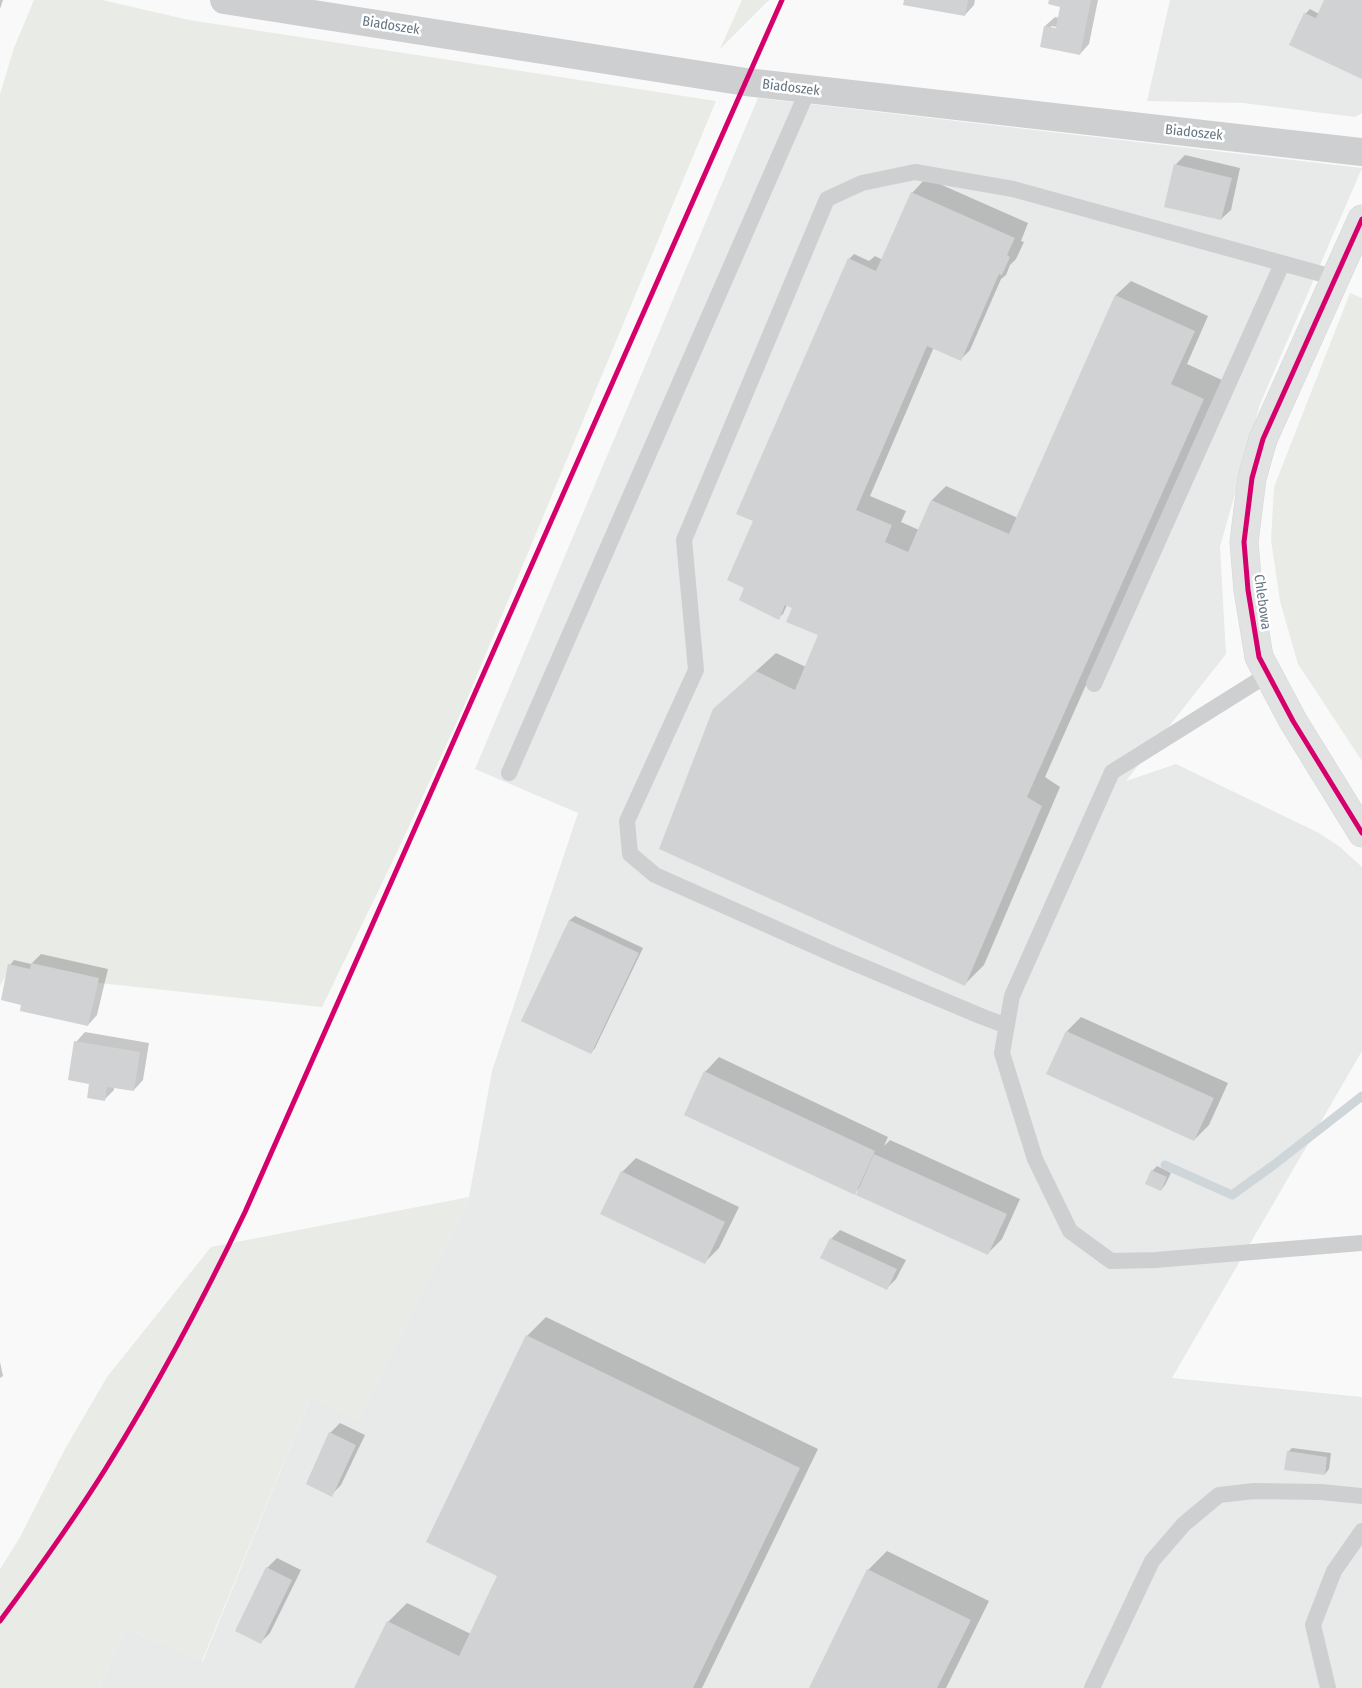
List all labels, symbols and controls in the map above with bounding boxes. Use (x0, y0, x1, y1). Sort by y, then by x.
street label: Biadoszek (361, 13, 421, 39)
street label: Biadoszek (761, 76, 821, 100)
street label: Biadoszek (1164, 122, 1224, 144)
street label: Chlebowa (1250, 573, 1274, 631)

